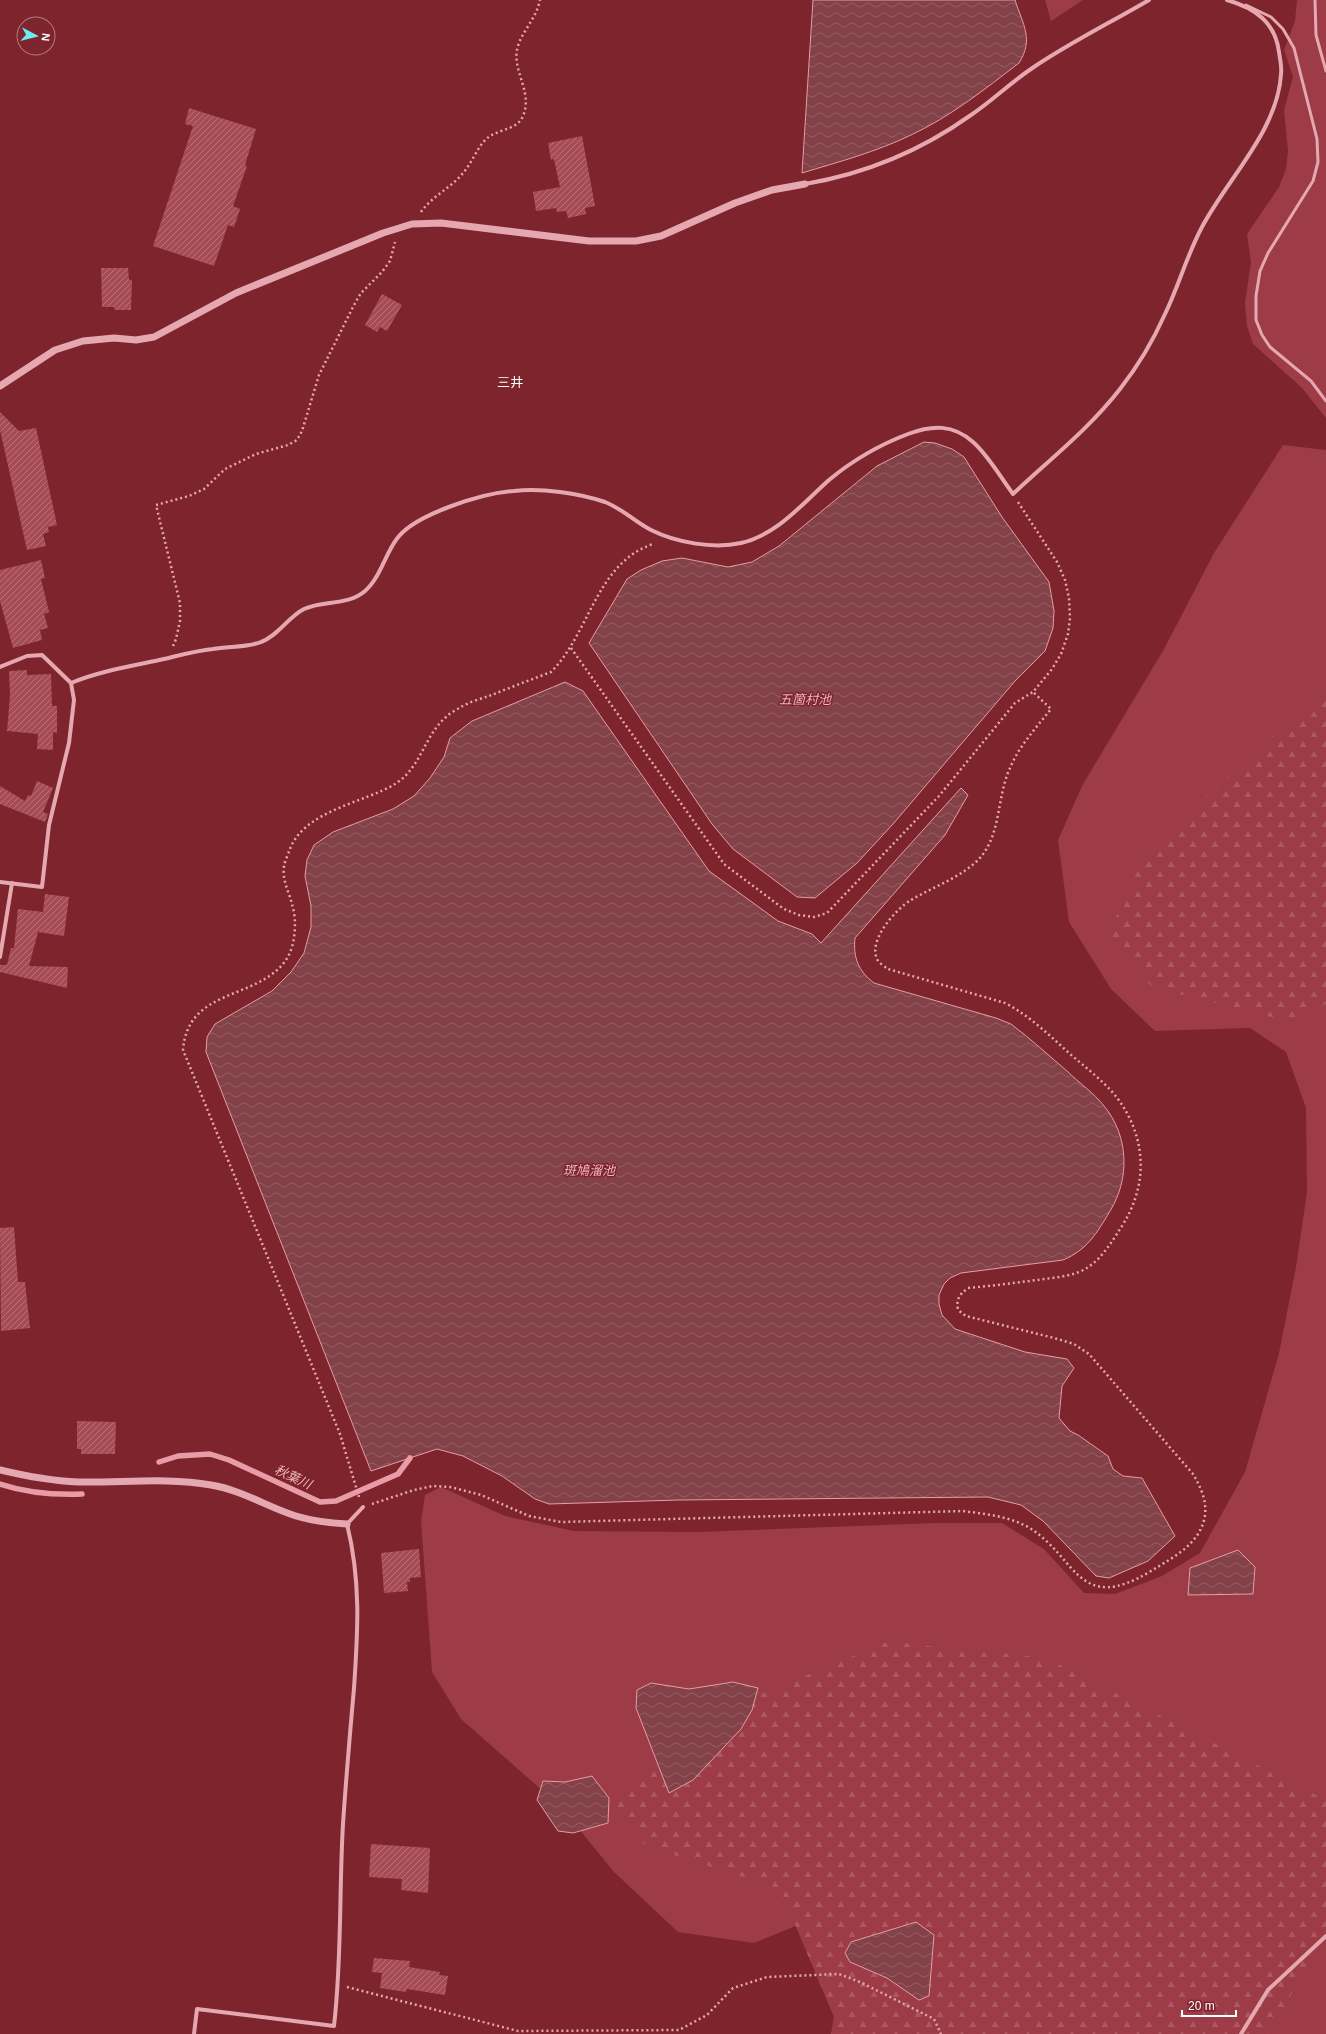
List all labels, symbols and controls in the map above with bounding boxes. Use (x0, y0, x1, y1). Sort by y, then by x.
north arrow (16, 16, 56, 56)
text: N (39, 33, 52, 42)
district label: 三井 (497, 375, 523, 390)
water label: 五箇村池 (779, 692, 833, 707)
water label: 斑鳩溜池 (563, 1163, 617, 1178)
water label: 秋葉川 (272, 1462, 316, 1493)
scale bar (1182, 1992, 1236, 2018)
text: 20 m (1188, 1999, 1215, 2013)

